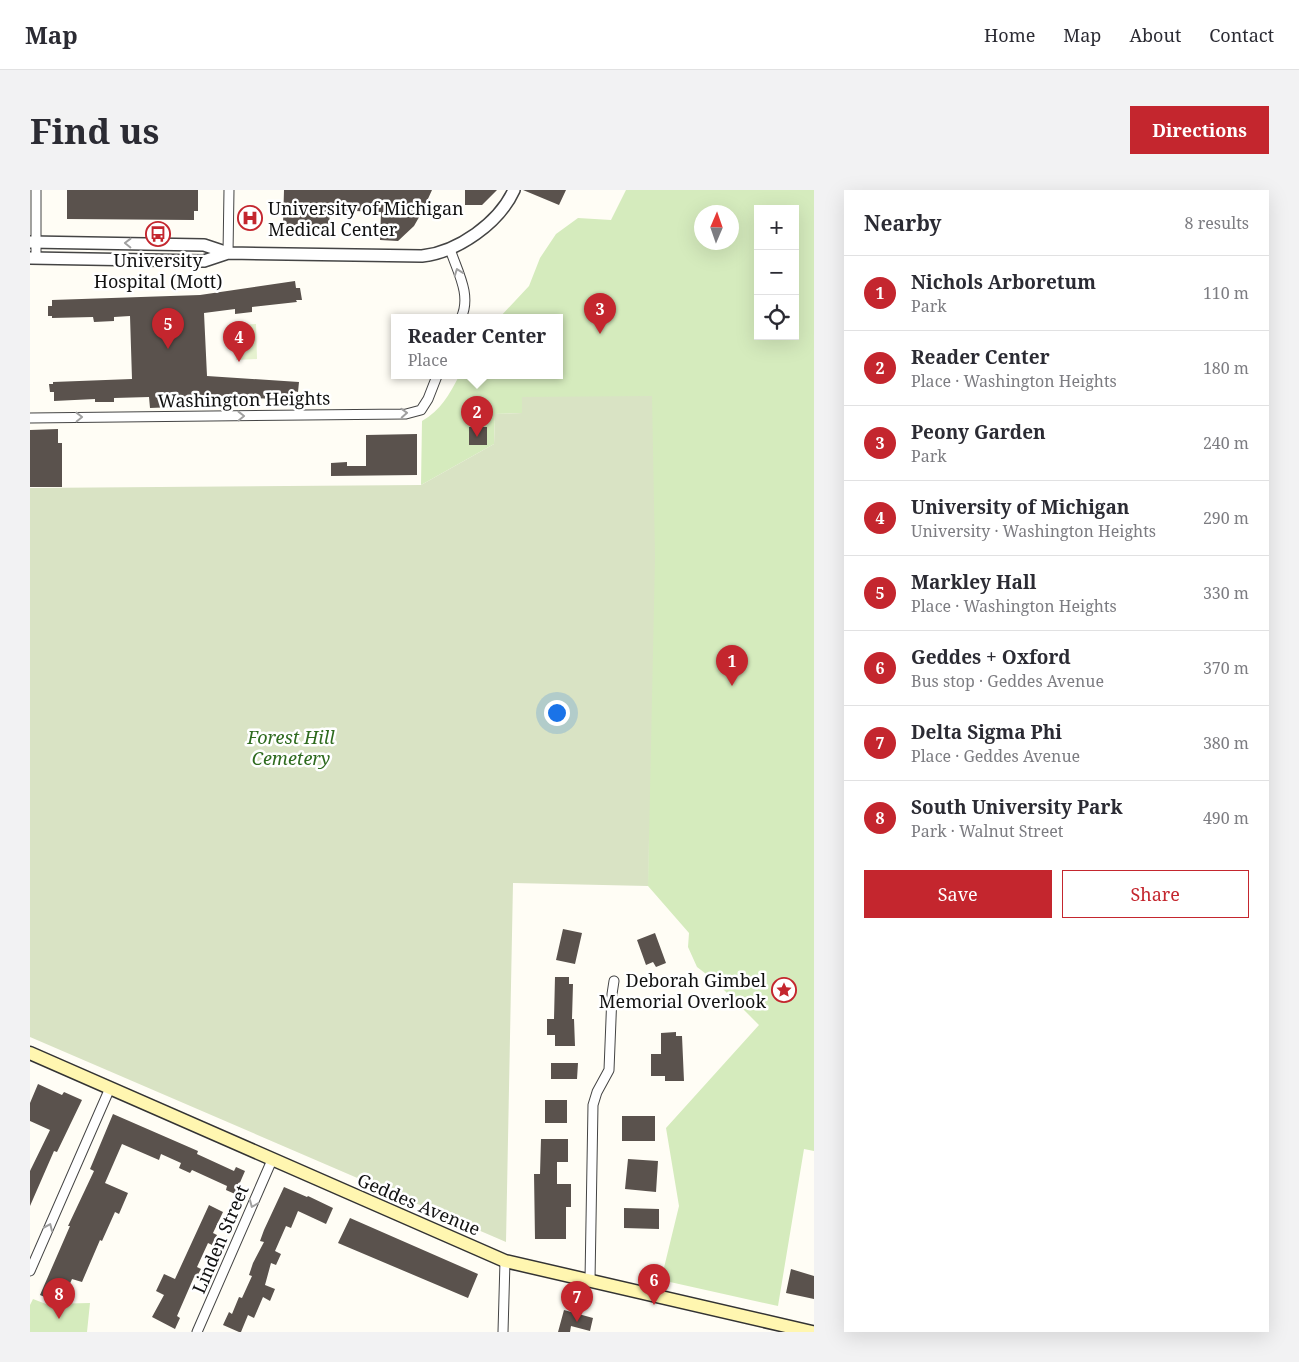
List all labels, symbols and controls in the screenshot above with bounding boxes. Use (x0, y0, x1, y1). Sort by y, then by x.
text: Map (25, 18, 78, 51)
text: Home (984, 23, 1035, 47)
text: Map (1063, 23, 1101, 47)
text: About (1129, 23, 1181, 47)
text: Contact (1209, 23, 1274, 47)
button: Directions (1130, 106, 1269, 154)
text: Find us (30, 107, 159, 154)
place label: University of Michigan Medical Center (268, 196, 464, 241)
hospital icon: University of Michigan Medical Center (237, 205, 263, 231)
north arrow (694, 205, 739, 250)
map controls (754, 205, 799, 340)
button: + (754, 205, 799, 250)
text: Nearby (864, 209, 942, 237)
text: 8 results (1185, 212, 1249, 234)
bus stop icon: University Hospital (Mott) (145, 221, 171, 247)
one-way arrow (124, 238, 132, 249)
place label: University Hospital (Mott) (94, 248, 222, 293)
button: − (754, 250, 799, 295)
one-way arrow (454, 268, 464, 277)
text: Nichols Arboretum (911, 269, 1096, 295)
text: 1 (875, 282, 885, 304)
text: 110 m (1203, 282, 1249, 304)
pin: 3 (584, 293, 616, 334)
button: locate (754, 295, 799, 340)
text: Park (911, 295, 947, 317)
pin: 5 (152, 308, 184, 349)
popup (391, 314, 563, 379)
pin: 4 (223, 321, 255, 362)
text: Reader Center (408, 323, 546, 349)
text: Reader Center (911, 344, 1050, 370)
text: Place (408, 349, 448, 371)
text: 2 (875, 357, 885, 379)
text: 180 m (1203, 357, 1249, 379)
text: Place · Washington Heights (911, 370, 1117, 392)
street label: Washington Heights (158, 385, 330, 413)
pin: 2 (461, 396, 493, 437)
one-way arrow (400, 408, 408, 419)
one-way arrow (237, 410, 245, 421)
one-way arrow (75, 412, 83, 423)
text: Peony Garden (911, 419, 1046, 445)
text: 3 (875, 432, 885, 454)
text: 240 m (1203, 432, 1249, 454)
text: Park (911, 445, 947, 467)
text: University of Michigan (911, 494, 1130, 520)
text: 4 (875, 507, 885, 529)
text: 290 m (1203, 507, 1249, 529)
text: University · Washington Heights (911, 520, 1156, 542)
text: Markley Hall (911, 569, 1036, 595)
text: 5 (875, 582, 885, 604)
text: 330 m (1203, 582, 1249, 604)
text: Place · Washington Heights (911, 595, 1117, 617)
text: Geddes + Oxford (911, 644, 1071, 670)
pin: 1 (716, 645, 748, 686)
text: 6 (875, 657, 885, 679)
text: 370 m (1203, 657, 1249, 679)
text: Bus stop · Geddes Avenue (911, 670, 1104, 692)
your location (544, 700, 570, 726)
text: Delta Sigma Phi (911, 719, 1062, 745)
park label: Forest Hill Cemetery (246, 725, 335, 770)
text: 7 (875, 732, 885, 754)
text: 380 m (1203, 732, 1249, 754)
text: Place · Geddes Avenue (911, 745, 1080, 767)
text: South University Park (911, 794, 1123, 820)
text: 8 (875, 807, 885, 829)
text: 490 m (1203, 807, 1249, 829)
text: Park · Walnut Street (911, 820, 1063, 842)
button: Save (864, 870, 1052, 918)
button: Share (1062, 870, 1249, 918)
place label: Deborah Gimbel Memorial Overlook (599, 968, 766, 1013)
place icon: Deborah Gimbel Memorial Overlook (771, 977, 797, 1003)
street label: Geddes Avenue (354, 1167, 484, 1241)
street label: Linden Street (186, 1181, 254, 1297)
one-way arrow (248, 1199, 259, 1208)
one-way arrow (43, 1223, 54, 1232)
pin: 6 (638, 1264, 670, 1305)
pin: 8 (43, 1278, 75, 1319)
pin: 7 (561, 1281, 593, 1322)

